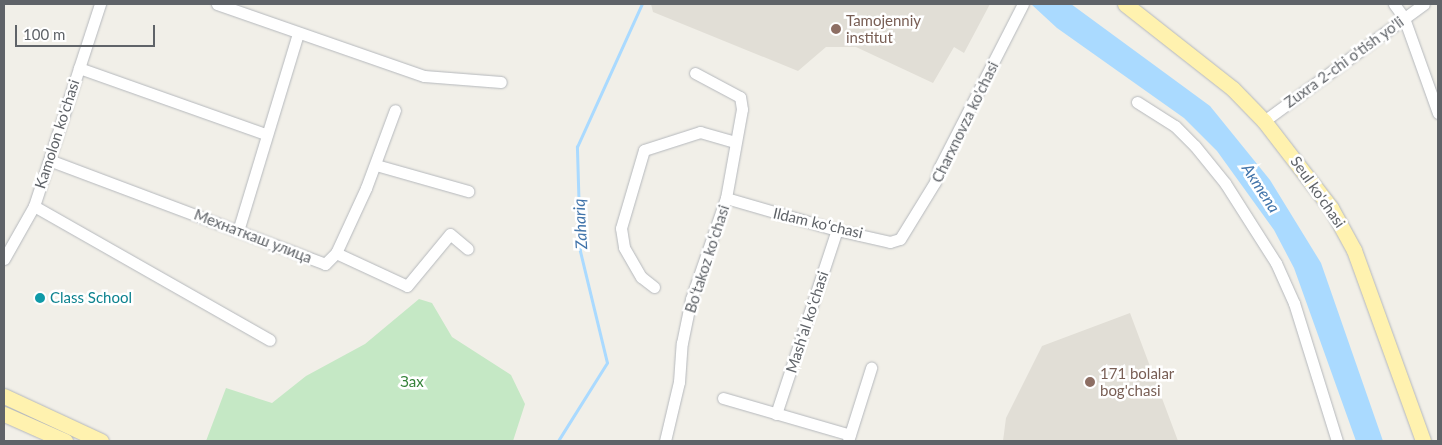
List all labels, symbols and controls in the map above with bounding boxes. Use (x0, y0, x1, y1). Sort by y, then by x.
place label: Tamojenniy institut (846, 11, 921, 46)
street label: Zuxra 2-chi o'tish yo'li (1281, 13, 1407, 111)
scale bar (18, 15, 158, 47)
marker: Tamojenniy institut (830, 23, 842, 35)
text: 100 m (23, 25, 65, 43)
street label: Charxnovza ko'chasi (928, 59, 1002, 185)
street label: Kamolon ko'chasi (31, 77, 83, 191)
street label: Seul ko'chasi (1287, 153, 1349, 231)
water label: Актепа (1238, 160, 1284, 216)
water label: Zahariq (569, 198, 591, 250)
street label: Boʻtakoz koʻchasi (681, 203, 733, 315)
street label: Ildam koʻchasi (771, 204, 865, 242)
street label: Мехнаткаш улица (192, 205, 314, 267)
street label: Mashʼal koʻchasi (782, 269, 832, 375)
place label: Class School (50, 289, 132, 307)
marker: Class School (34, 292, 46, 304)
place label: 171 bolalar bog'chasi (1100, 364, 1174, 399)
park label: Зах (400, 373, 424, 391)
marker: 171 bolalar bog'chasi (1084, 376, 1096, 388)

